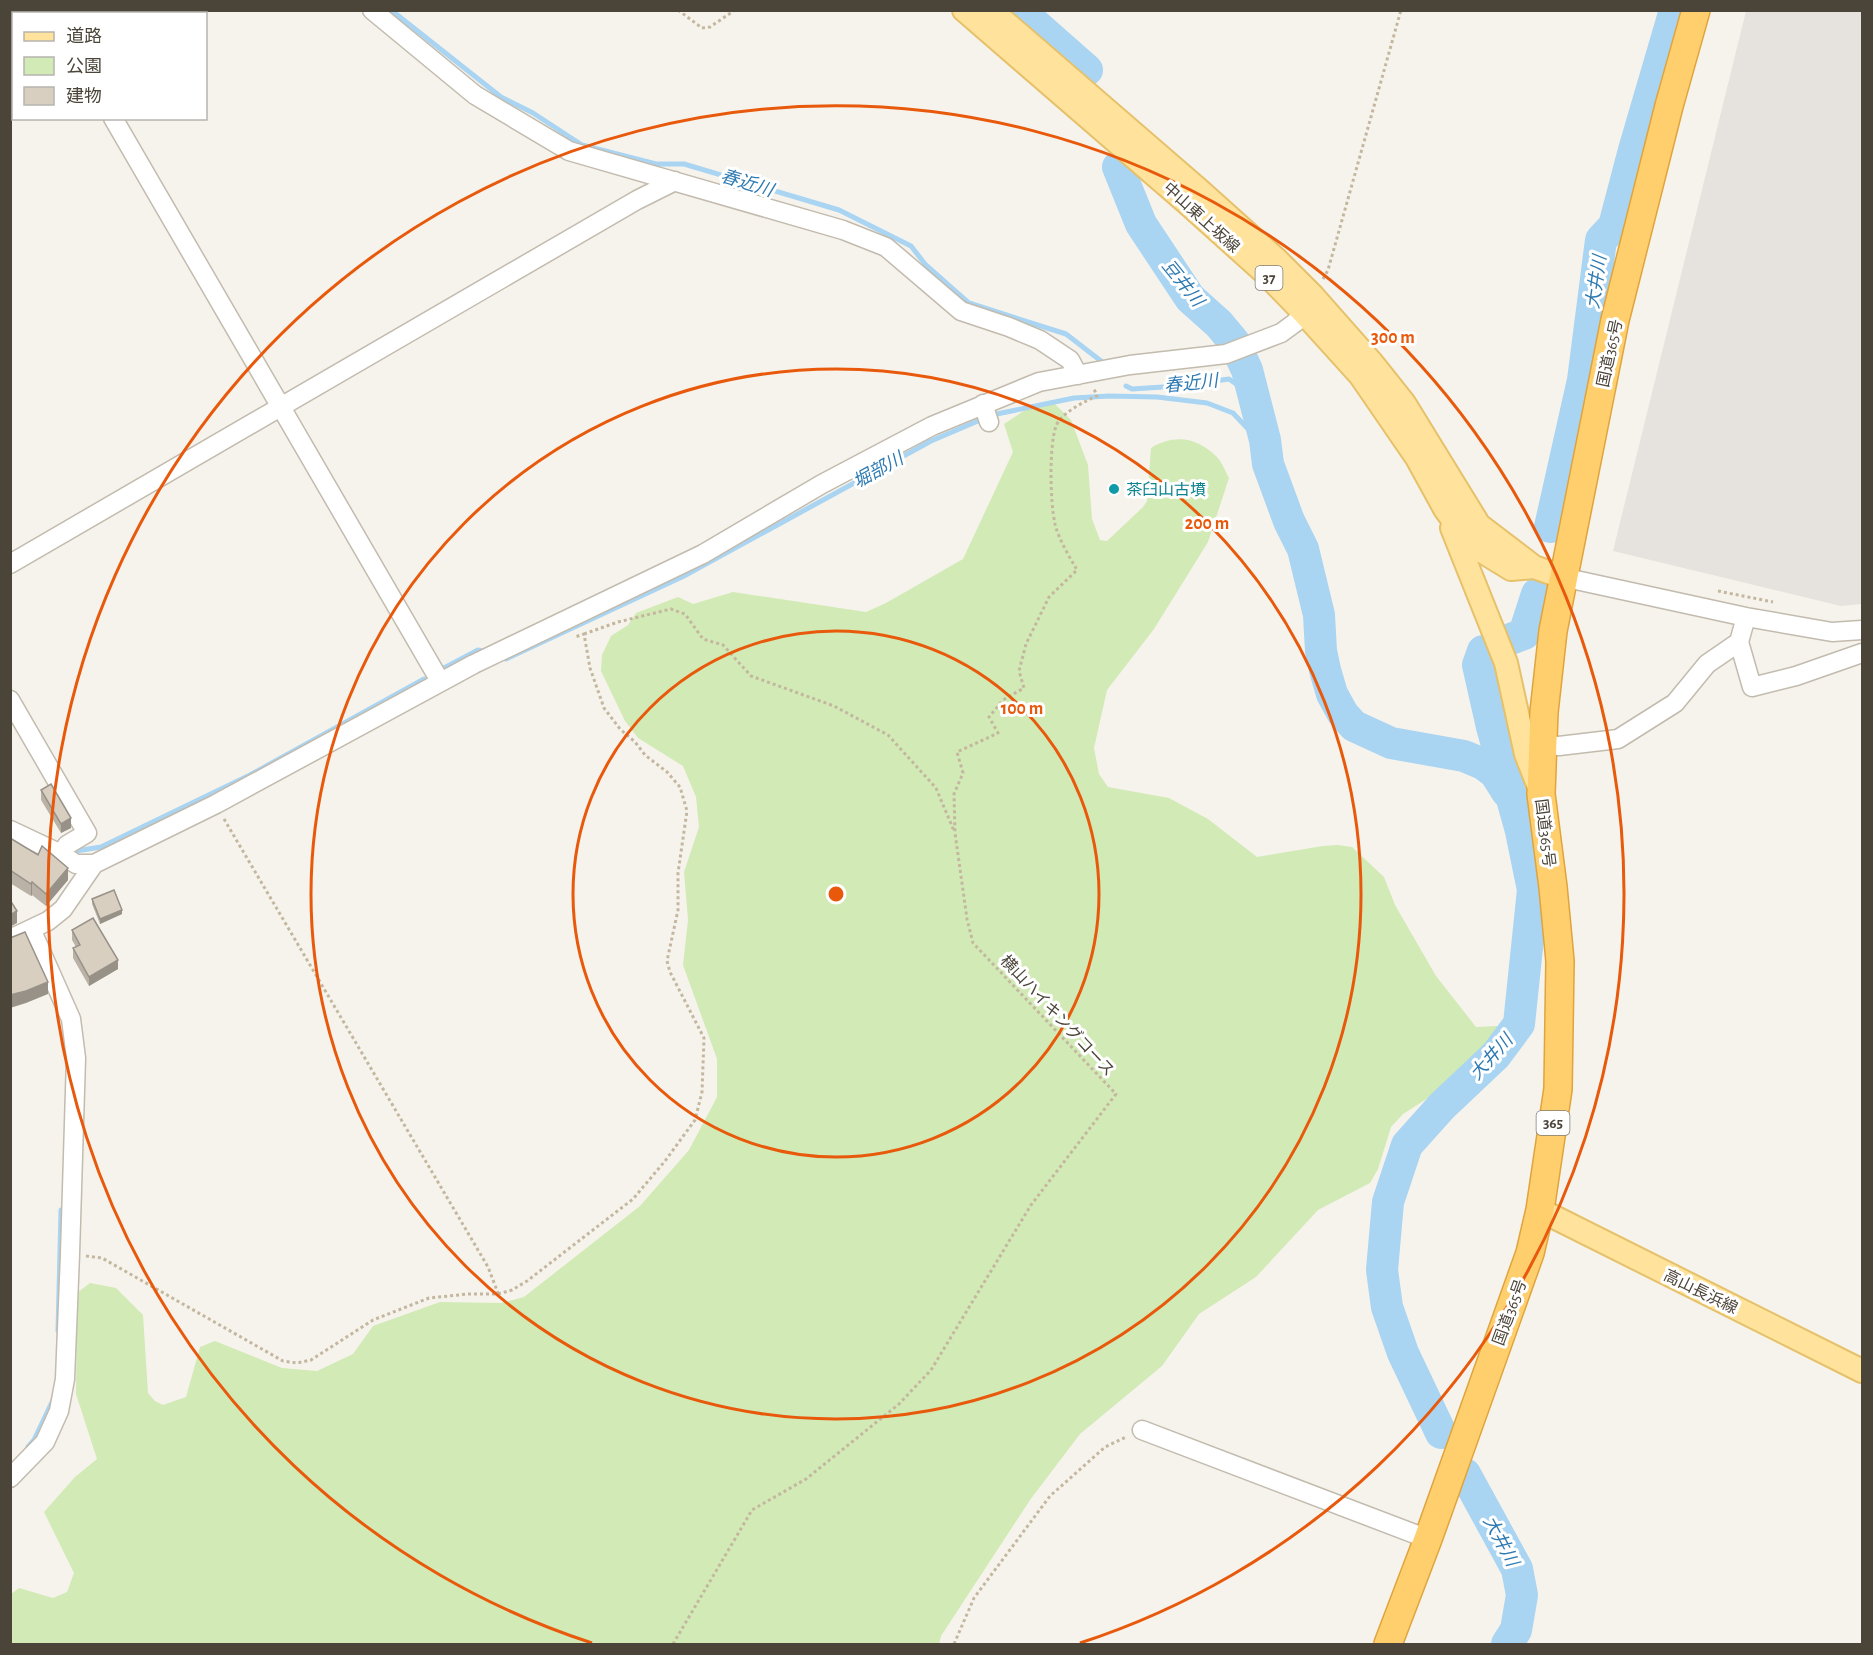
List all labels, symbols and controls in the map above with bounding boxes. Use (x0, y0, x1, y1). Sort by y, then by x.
legend (12, 12, 207, 120)
text: 道路 (66, 26, 102, 46)
text: 公園 (66, 57, 102, 76)
text: 建物 (66, 86, 102, 106)
water label: 春近川 (718, 166, 778, 201)
street label: 中山東上坂線 (1160, 179, 1243, 256)
water label: 大井川 (1582, 252, 1610, 310)
water label: 豆井川 (1158, 256, 1209, 312)
road number: 37 (1256, 266, 1282, 290)
street label: 国道365号 (1594, 318, 1625, 389)
text: 300 m (1371, 329, 1415, 347)
water label: 春近川 (1163, 370, 1221, 396)
water label: 堀部川 (850, 447, 908, 492)
place label: 茶臼山古墳 (1126, 481, 1206, 498)
marker: 茶臼山古墳 (1107, 482, 1121, 496)
text: 200 m (1185, 515, 1229, 533)
text: 100 m (1001, 700, 1043, 718)
street label: 国道365号 (1533, 798, 1558, 868)
centre of rings (826, 884, 846, 904)
street label: 横山ハイキングコース (997, 952, 1118, 1079)
water label: 大井川 (1466, 1029, 1518, 1084)
road number: 365 (1536, 1111, 1570, 1135)
street label: 高山長浜線 (1661, 1266, 1740, 1317)
street label: 国道365号 (1490, 1277, 1529, 1347)
water label: 大井川 (1479, 1512, 1523, 1571)

